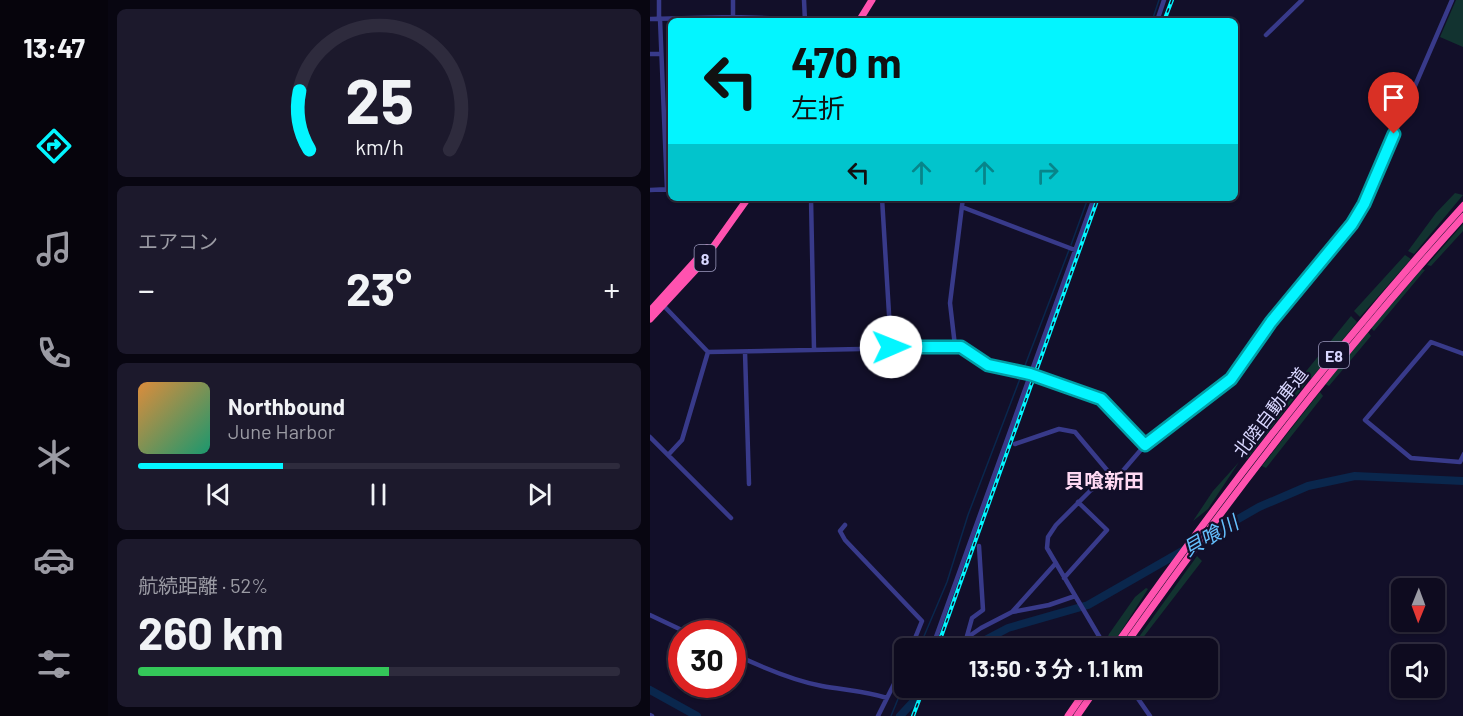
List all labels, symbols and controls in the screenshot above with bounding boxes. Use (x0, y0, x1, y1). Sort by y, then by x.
text: 13:47 (23, 31, 85, 63)
text: 470 m (791, 36, 902, 86)
icon: left (692, 42, 770, 120)
text: 25 (345, 62, 413, 136)
pin (1368, 72, 1419, 134)
icon: arrive (1377, 81, 1410, 114)
text: 左折 (791, 91, 845, 123)
icon: directions (33, 125, 75, 167)
text: km/h (355, 134, 403, 159)
icon: left (842, 156, 875, 189)
icon: ahead (905, 156, 938, 189)
icon: ahead (968, 156, 1001, 189)
icon: right (1031, 156, 1064, 189)
icon: music (33, 228, 75, 270)
text: エアコン (138, 229, 218, 253)
road number: 8 (694, 245, 716, 271)
text: 23° (346, 261, 412, 315)
text: − (138, 269, 155, 309)
text: + (603, 269, 620, 309)
position arrow (859, 315, 923, 379)
icon: phone (33, 332, 75, 374)
road number: E8 (1319, 342, 1349, 368)
street label: 北陸自動車道 (1228, 363, 1312, 461)
text: Northbound (228, 393, 345, 419)
text: June Harbor (228, 419, 335, 443)
icon: climate (33, 436, 75, 478)
district label: 貝喰新田 (1064, 468, 1144, 492)
icon: previous (202, 478, 235, 511)
icon: pause (362, 478, 395, 511)
icon: next (523, 478, 556, 511)
water label: 貝喰川 (1178, 509, 1244, 560)
icon: car (33, 539, 75, 581)
text: 航続距離 · 52% (138, 573, 268, 597)
north arrow (1391, 578, 1445, 632)
map controls (1391, 578, 1445, 698)
text: 260 km (138, 605, 284, 659)
speed limit sign: 30 (668, 620, 746, 698)
icon: filters (33, 643, 75, 685)
button: sound (1391, 644, 1445, 698)
text: 13:50 · 3 分 · 1.1 km (969, 655, 1143, 681)

